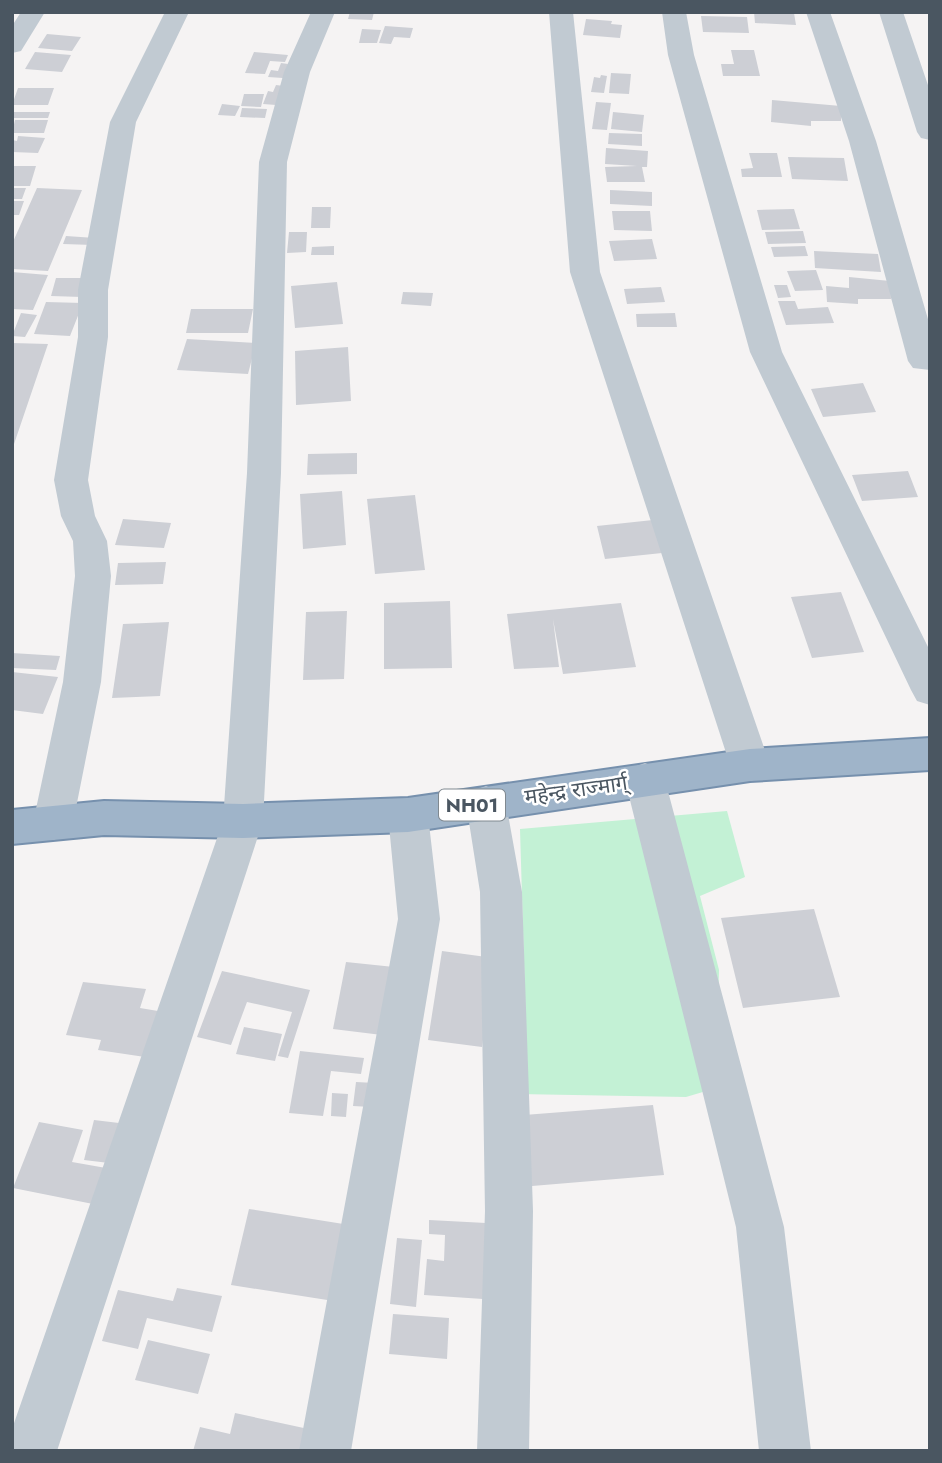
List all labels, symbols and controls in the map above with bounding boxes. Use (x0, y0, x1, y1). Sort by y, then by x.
street label: महेन्द्र राज्मार्ग् (523, 768, 632, 812)
road number: NH01 (439, 790, 505, 820)

